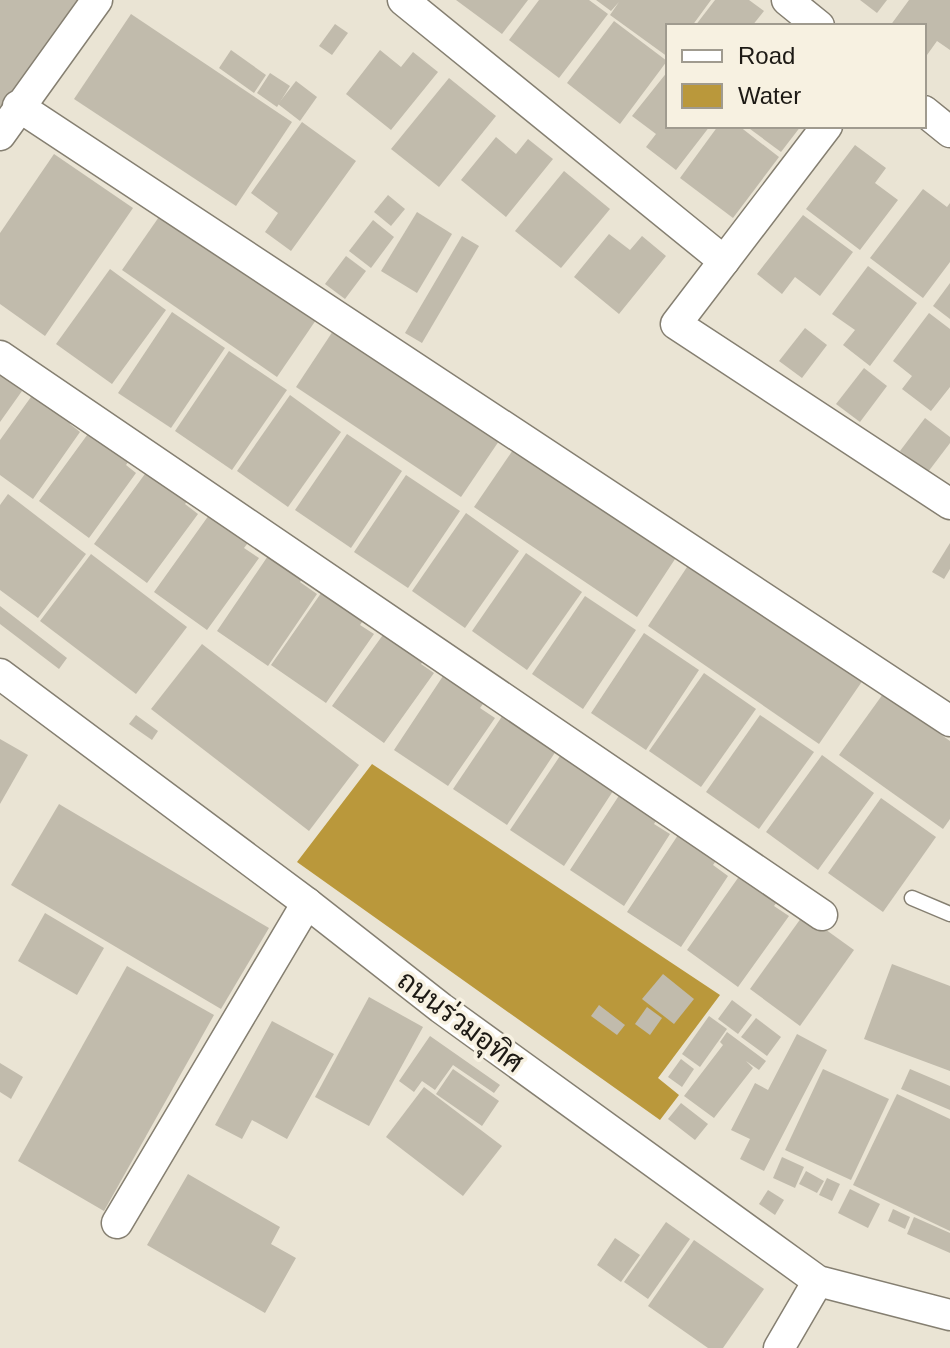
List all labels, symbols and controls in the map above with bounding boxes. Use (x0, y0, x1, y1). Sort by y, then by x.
legend (666, 24, 926, 128)
text: Road (738, 42, 795, 69)
text: Water (738, 82, 801, 109)
street label: ถนนร่วมอุทิศ (390, 963, 531, 1082)

